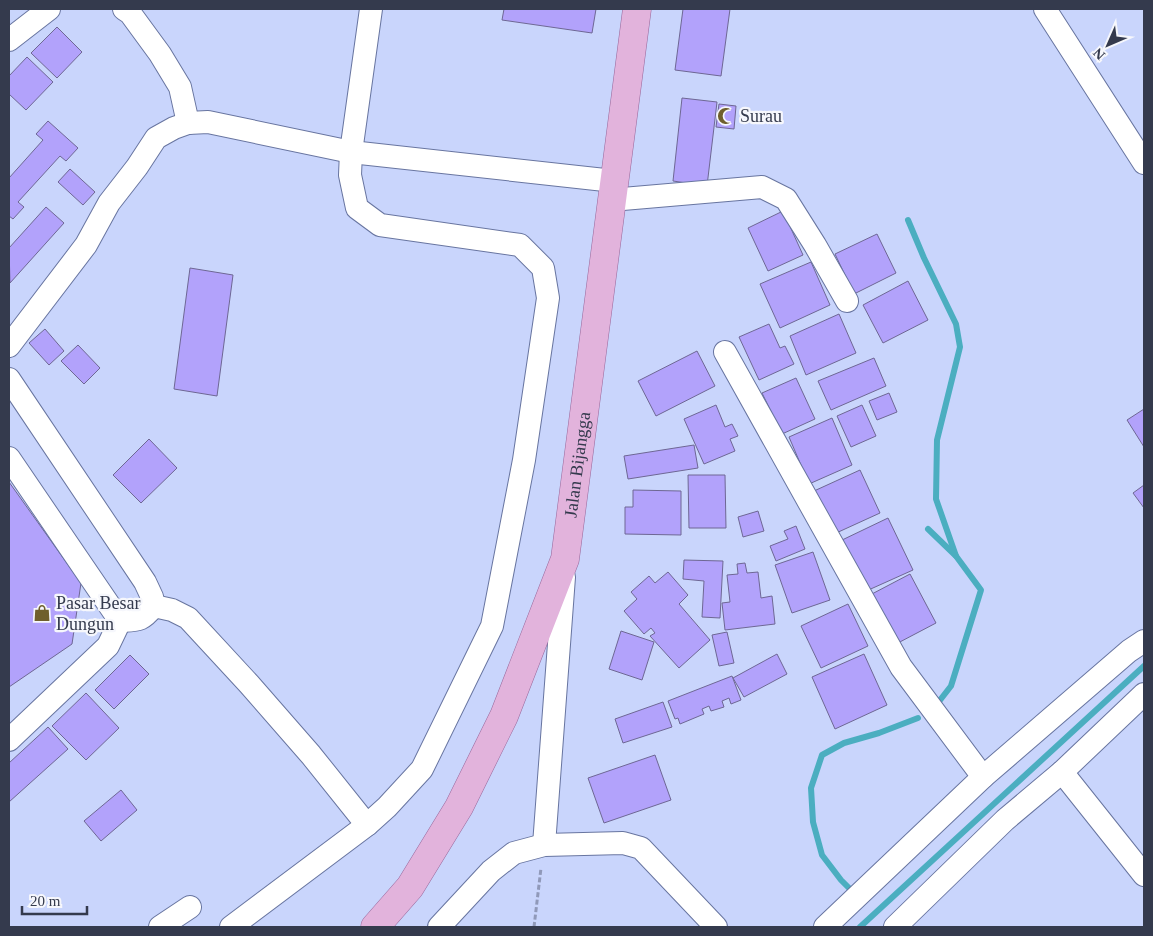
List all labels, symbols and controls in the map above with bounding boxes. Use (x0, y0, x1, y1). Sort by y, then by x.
north arrow (1083, 20, 1133, 70)
text: N (1090, 45, 1108, 63)
mosque icon: Surau (716, 106, 736, 126)
place label: Surau (740, 106, 782, 126)
street label: Jalan Bijangga (561, 411, 594, 519)
place label: Pasar Besar Dungun (56, 593, 140, 634)
shop icon: Pasar Besar Dungun (32, 603, 52, 623)
scale bar (22, 884, 88, 916)
text: 20 m (30, 893, 61, 909)

